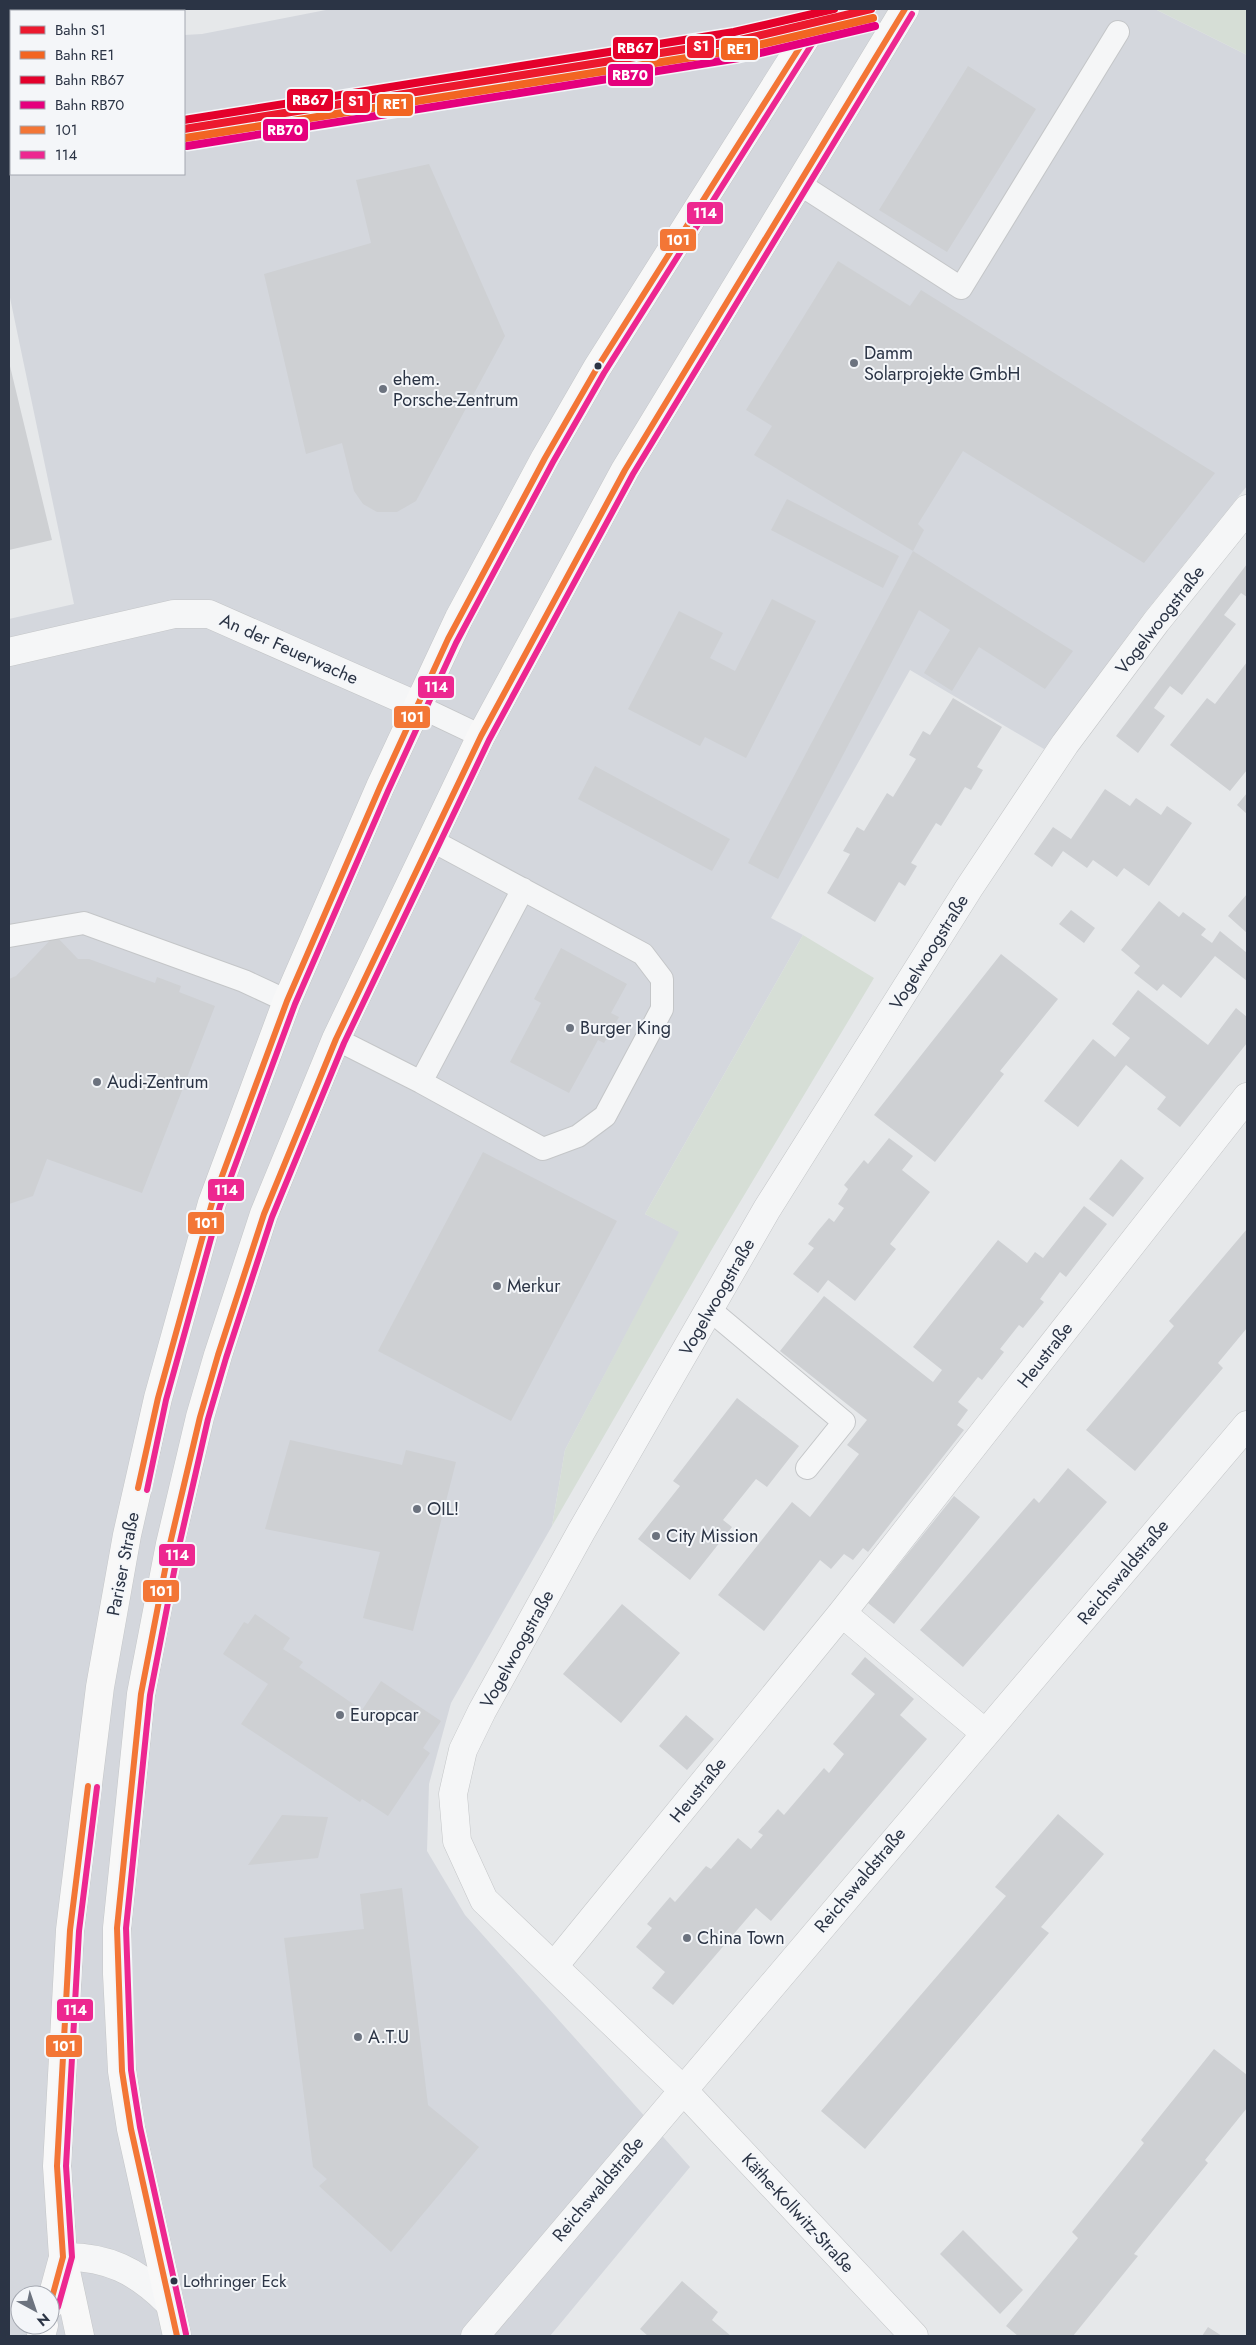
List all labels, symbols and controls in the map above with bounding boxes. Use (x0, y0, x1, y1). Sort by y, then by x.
legend (10, 10, 185, 175)
text: Bahn S1 (55, 19, 106, 41)
line badge: S1 (686, 35, 715, 59)
line badge: RB67 (612, 36, 659, 60)
text: S1 (693, 36, 709, 56)
line badge: RE1 (720, 37, 759, 61)
text: RB67 (617, 38, 654, 58)
text: RE1 (727, 39, 751, 59)
text: Bahn RE1 (55, 44, 114, 66)
line badge: RB70 (607, 63, 654, 87)
text: RB70 (612, 65, 648, 85)
text: Bahn RB67 (55, 69, 124, 91)
line badge: RB67 (286, 88, 334, 112)
text: RB67 (292, 90, 329, 110)
line badge: S1 (342, 90, 371, 114)
text: S1 (348, 91, 364, 111)
line badge: RE1 (376, 93, 414, 117)
text: Bahn RB70 (55, 94, 124, 116)
text: RE1 (383, 94, 407, 114)
line badge: RB70 (262, 118, 309, 142)
text: 101 (55, 119, 78, 141)
text: RB70 (267, 120, 303, 140)
text: 114 (55, 144, 78, 166)
line badge: 114 (686, 201, 724, 225)
text: 114 (693, 203, 717, 223)
line badge: 101 (659, 228, 697, 252)
text: 101 (666, 230, 690, 250)
place label: Damm Solarprojekte GmbH (864, 340, 1020, 387)
marker: Damm Solarprojekte GmbH (848, 357, 860, 369)
unlabelled marker (593, 361, 603, 371)
place label: ehem. Porsche-Zentrum (393, 366, 519, 413)
marker: ehem. Porsche-Zentrum (377, 383, 389, 395)
street label: Vogelwoogstraße (1109, 560, 1211, 680)
street label: An der Feuerwache (216, 607, 362, 691)
line badge: 114 (417, 675, 455, 699)
text: 114 (424, 677, 448, 697)
line badge: 101 (393, 705, 431, 729)
text: 101 (400, 707, 424, 727)
street label: Vogelwoogstraße (883, 889, 975, 1015)
place label: Burger King (580, 1015, 671, 1041)
marker: Burger King (564, 1022, 576, 1034)
place label: Audi-Zentrum (107, 1069, 209, 1095)
marker: Audi-Zentrum (91, 1076, 103, 1088)
line badge: 114 (207, 1178, 245, 1202)
text: 114 (214, 1180, 238, 1200)
line badge: 101 (187, 1211, 225, 1235)
text: 101 (194, 1213, 218, 1233)
street label: Vogelwoogstraße (673, 1233, 761, 1361)
place label: Merkur (507, 1273, 561, 1299)
marker: Merkur (491, 1280, 503, 1292)
street label: Heustraße (1011, 1316, 1079, 1394)
place label: OIL! (427, 1496, 459, 1522)
marker: OIL! (411, 1503, 423, 1515)
street label: Pariser Straße (100, 1510, 146, 1618)
street label: Reichswaldstraße (1071, 1514, 1175, 1630)
place label: City Mission (666, 1523, 758, 1549)
marker: City Mission (650, 1530, 662, 1542)
line badge: 114 (158, 1543, 196, 1567)
text: 114 (165, 1545, 189, 1565)
line badge: 101 (142, 1579, 180, 1603)
text: 101 (149, 1581, 173, 1601)
street label: Vogelwoogstraße (474, 1585, 560, 1713)
place label: Europcar (350, 1702, 420, 1728)
marker: Europcar (334, 1709, 346, 1721)
street label: Heustraße (664, 1752, 732, 1828)
street label: Reichswaldstraße (808, 1822, 912, 1938)
place label: China Town (697, 1925, 785, 1951)
marker: China Town (681, 1932, 693, 1944)
line badge: 114 (56, 1998, 94, 2022)
text: 114 (63, 2000, 87, 2020)
place label: A.T.U (368, 2024, 409, 2050)
marker: A.T.U (352, 2031, 364, 2043)
line badge: 101 (45, 2034, 83, 2058)
text: 101 (52, 2036, 76, 2056)
street label: Reichswaldstraße (546, 2131, 650, 2247)
street label: Käthe-Kollwitz-Straße (736, 2147, 860, 2279)
place label: Lothringer Eck (183, 2269, 287, 2293)
marker: Lothringer Eck (169, 2276, 179, 2286)
north arrow (10, 2285, 60, 2335)
text: N (33, 2309, 54, 2331)

